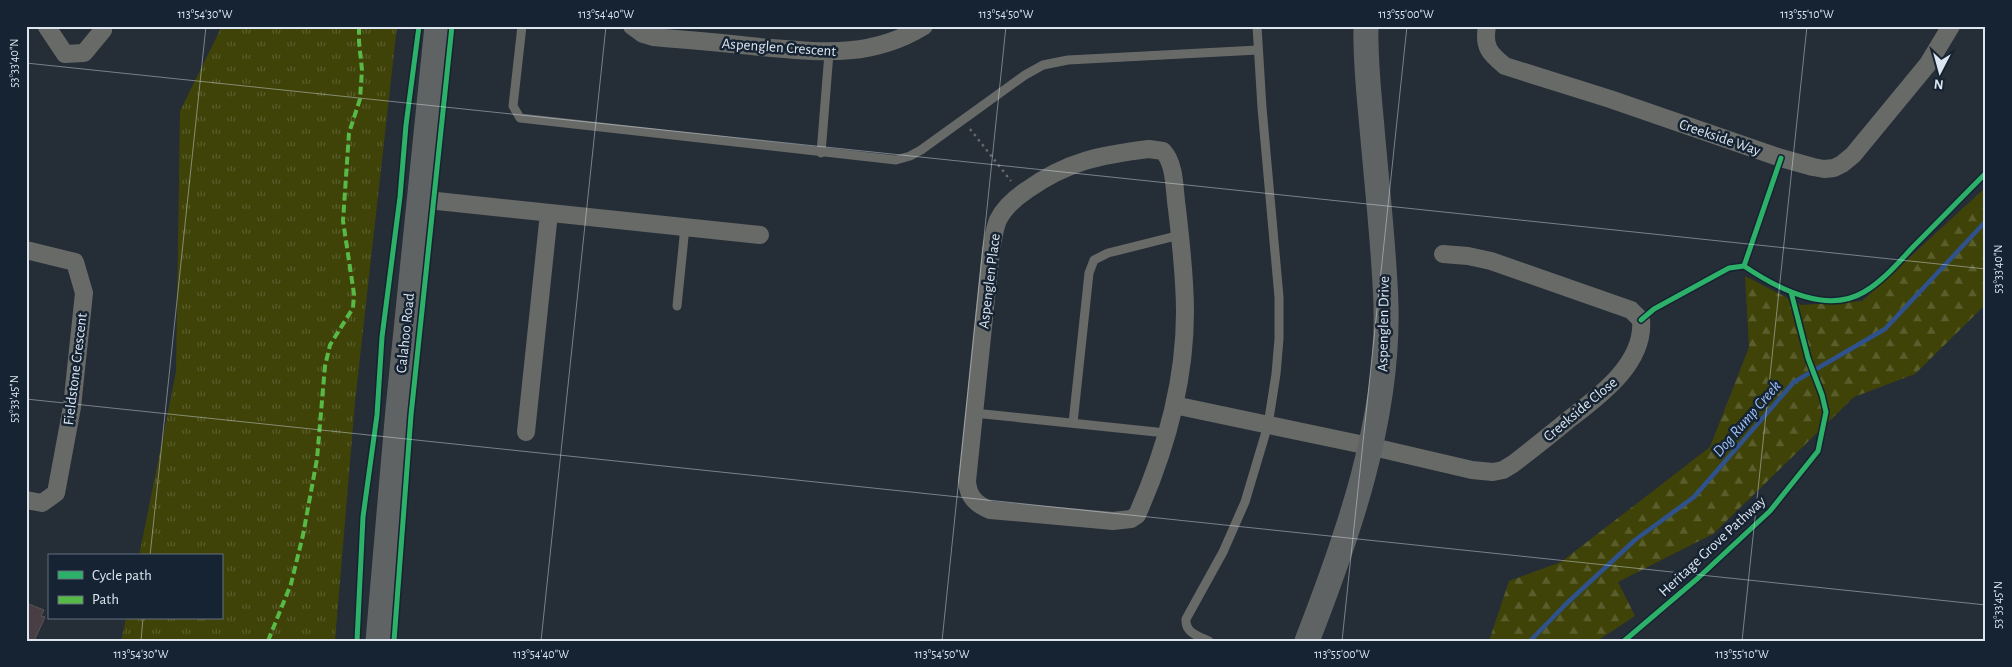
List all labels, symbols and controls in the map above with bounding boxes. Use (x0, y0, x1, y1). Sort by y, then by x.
text: 113°54'30"W (177, 8, 233, 20)
text: 113°54'40"W (578, 8, 634, 20)
text: 113°54'50"W (978, 8, 1034, 20)
text: 113°55'00"W (1378, 8, 1434, 20)
text: 113°55'10"W (1780, 8, 1834, 20)
street label: Aspenglen Crescent (721, 36, 837, 59)
text: 53°33'40"N (8, 38, 20, 88)
north arrow (1914, 48, 1964, 98)
text: N (1933, 76, 1944, 91)
street label: Creekside Way (1677, 117, 1763, 159)
street label: Aspenglen Place (976, 233, 1003, 330)
text: 53°33'40"N (1992, 244, 2004, 294)
street label: Aspenglen Drive (1375, 276, 1392, 372)
street label: Calahoo Road (394, 292, 417, 374)
street label: Fieldstone Crescent (61, 312, 90, 426)
street label: Creekside Close (1541, 374, 1620, 444)
text: 53°33'45"N (8, 375, 20, 423)
water label: Dog Rump Creek (1710, 378, 1785, 460)
street label: Heritage Grove Pathway (1656, 493, 1769, 599)
legend (48, 554, 222, 620)
text: Cycle path (92, 568, 152, 583)
text: 53°33'45"N (1992, 581, 2004, 629)
text: Path (92, 592, 119, 607)
text: 113°54'30"W (113, 648, 169, 660)
text: 113°54'40"W (513, 648, 569, 660)
text: 113°54'50"W (914, 648, 970, 660)
text: 113°55'00"W (1314, 648, 1370, 660)
text: 113°55'10"W (1715, 648, 1769, 660)

